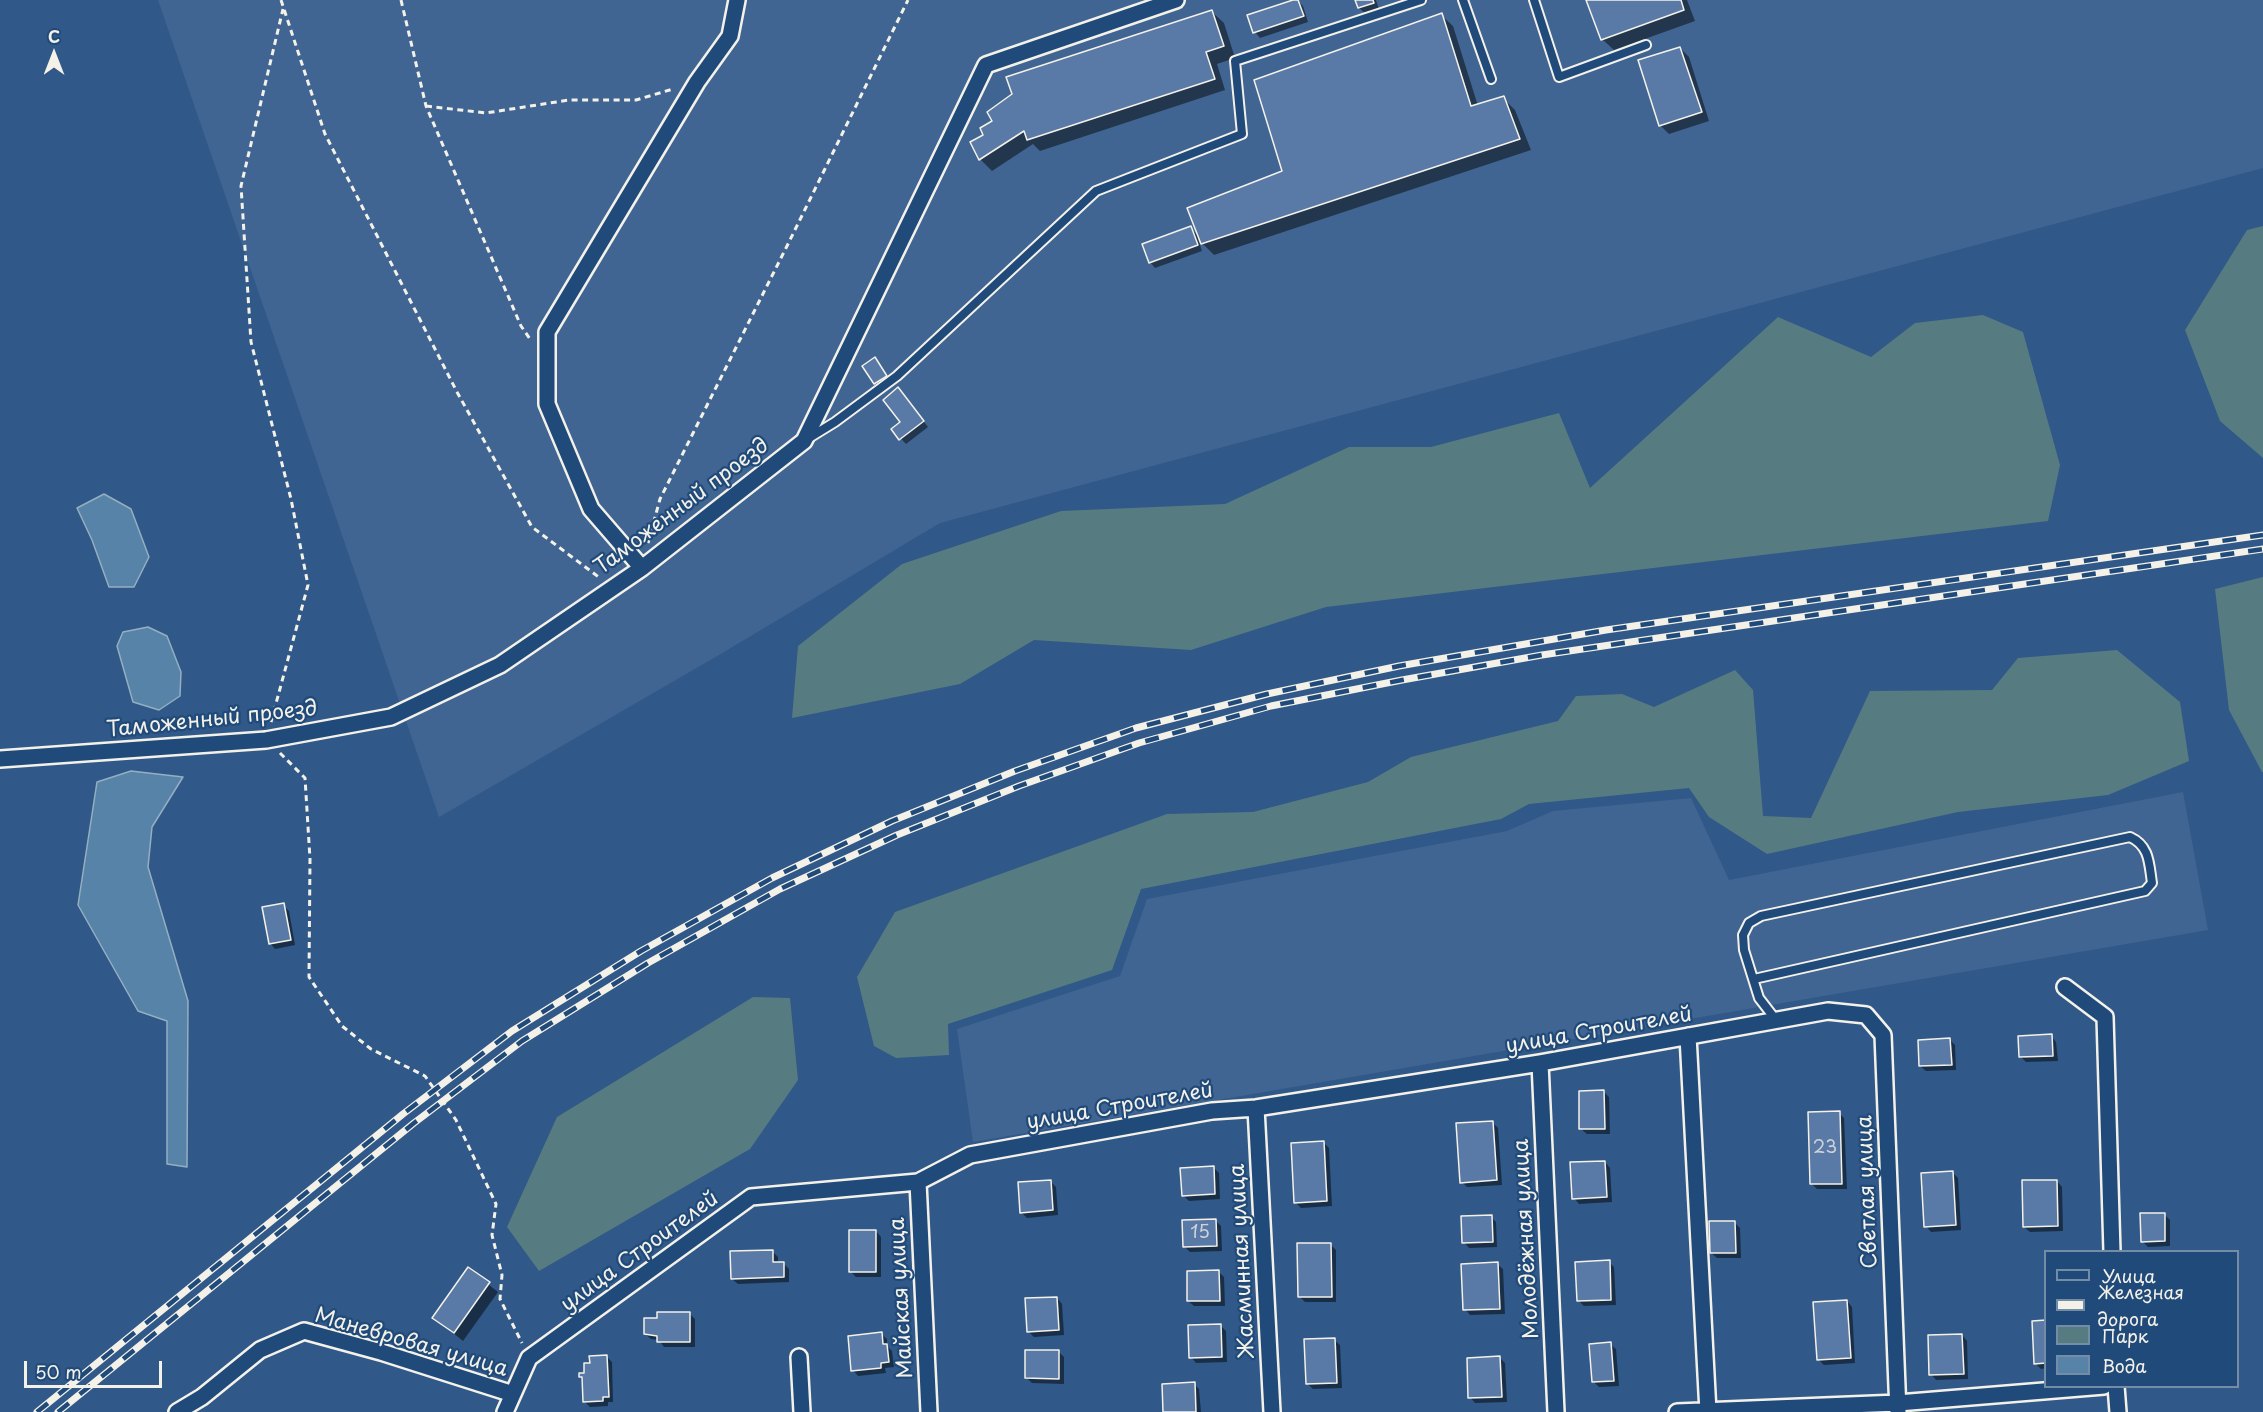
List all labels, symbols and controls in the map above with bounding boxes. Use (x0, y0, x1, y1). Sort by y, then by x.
north arrow (24, 24, 84, 84)
text: С (48, 24, 60, 48)
street label: Таможенный проезд (590, 433, 774, 581)
street label: Таможенный проезд (105, 696, 319, 744)
street label: улица Строителей (1504, 1002, 1694, 1060)
street label: улица Строителей (1025, 1078, 1215, 1136)
street label: Светлая улица (1853, 1115, 1883, 1269)
house number: 23 (1813, 1137, 1837, 1159)
street label: Молодёжная улица (1509, 1138, 1545, 1340)
street label: Жасминная улица (1225, 1163, 1261, 1359)
street label: улица Строителей (556, 1186, 724, 1318)
street label: Майская улица (885, 1217, 919, 1379)
house number: 15 (1190, 1222, 1210, 1244)
legend (2044, 1250, 2239, 1388)
text: Улица (2102, 1262, 2156, 1289)
text: Железная дорога (2097, 1278, 2184, 1332)
street label: Маневровая улица (312, 1303, 510, 1383)
text: Парк (2102, 1322, 2148, 1349)
scale bar (27, 1349, 165, 1387)
text: Вода (2102, 1352, 2147, 1379)
text: 50 m (35, 1358, 82, 1385)

